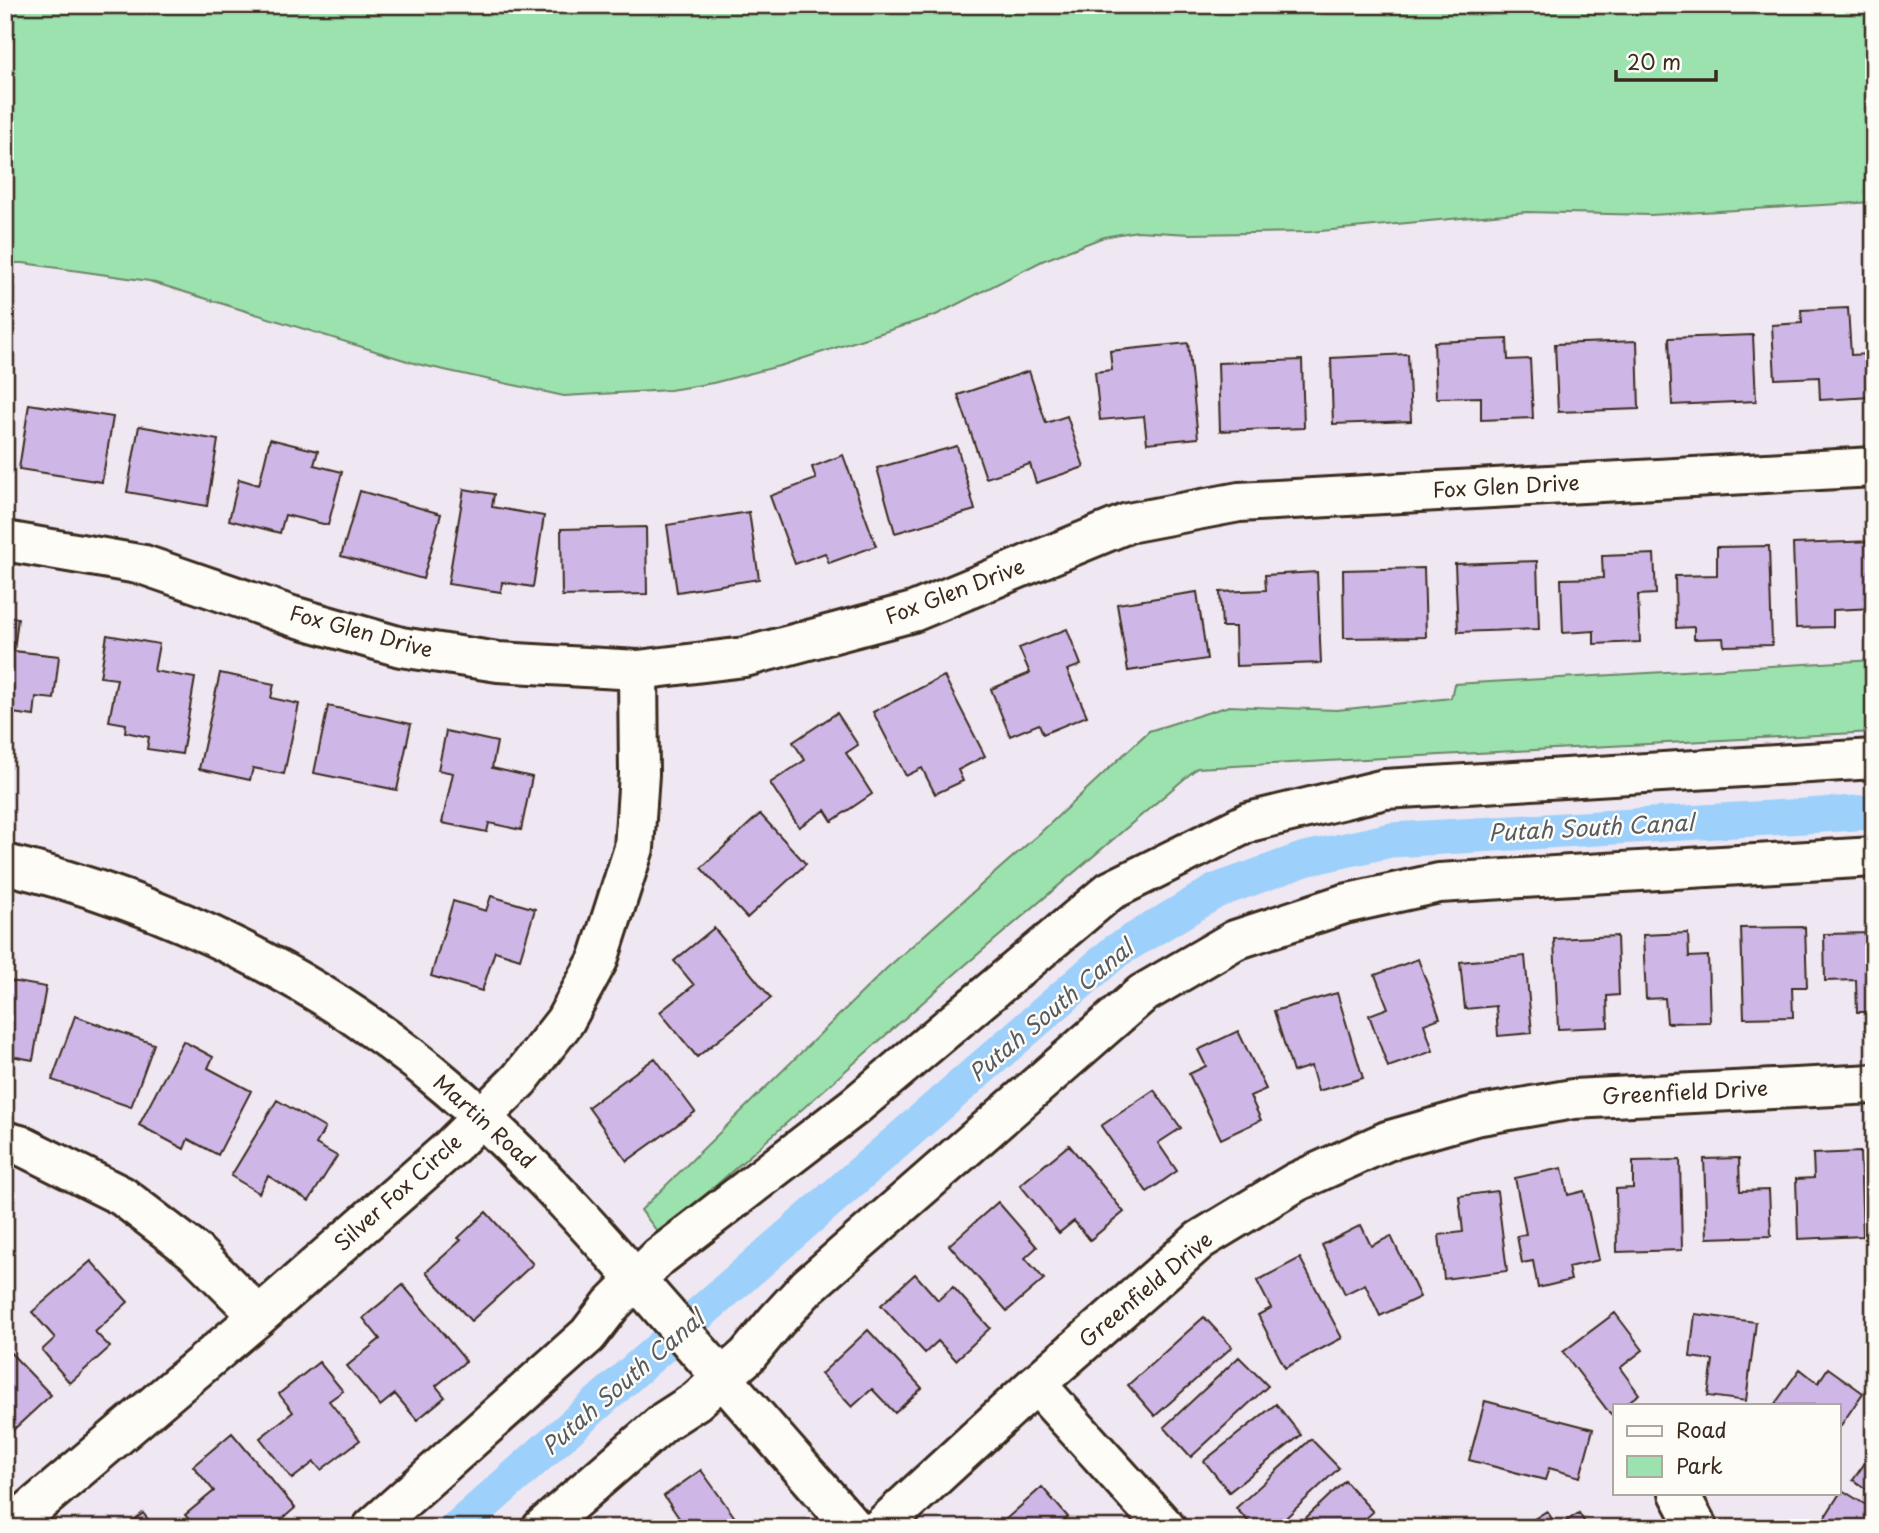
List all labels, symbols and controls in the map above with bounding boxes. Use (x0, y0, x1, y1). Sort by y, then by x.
scale bar (1616, 38, 1716, 82)
text: 20 m (1627, 45, 1681, 77)
street label: Fox Glen Drive (1432, 465, 1580, 505)
street label: Fox Glen Drive (880, 549, 1029, 631)
street label: Fox Glen Drive (286, 596, 437, 665)
water label: Putah South Canal (1487, 803, 1698, 849)
water label: Putah South Canal (960, 928, 1143, 1089)
street label: Martin Road (427, 1066, 544, 1175)
street label: Greenfield Drive (1601, 1071, 1769, 1111)
street label: Silver Fox Circle (326, 1125, 468, 1258)
street label: Greenfield Drive (1071, 1223, 1219, 1354)
water label: Putah South Canal (533, 1299, 714, 1462)
legend (1613, 1404, 1840, 1494)
text: Road (1676, 1413, 1727, 1445)
text: Park (1676, 1449, 1723, 1481)

